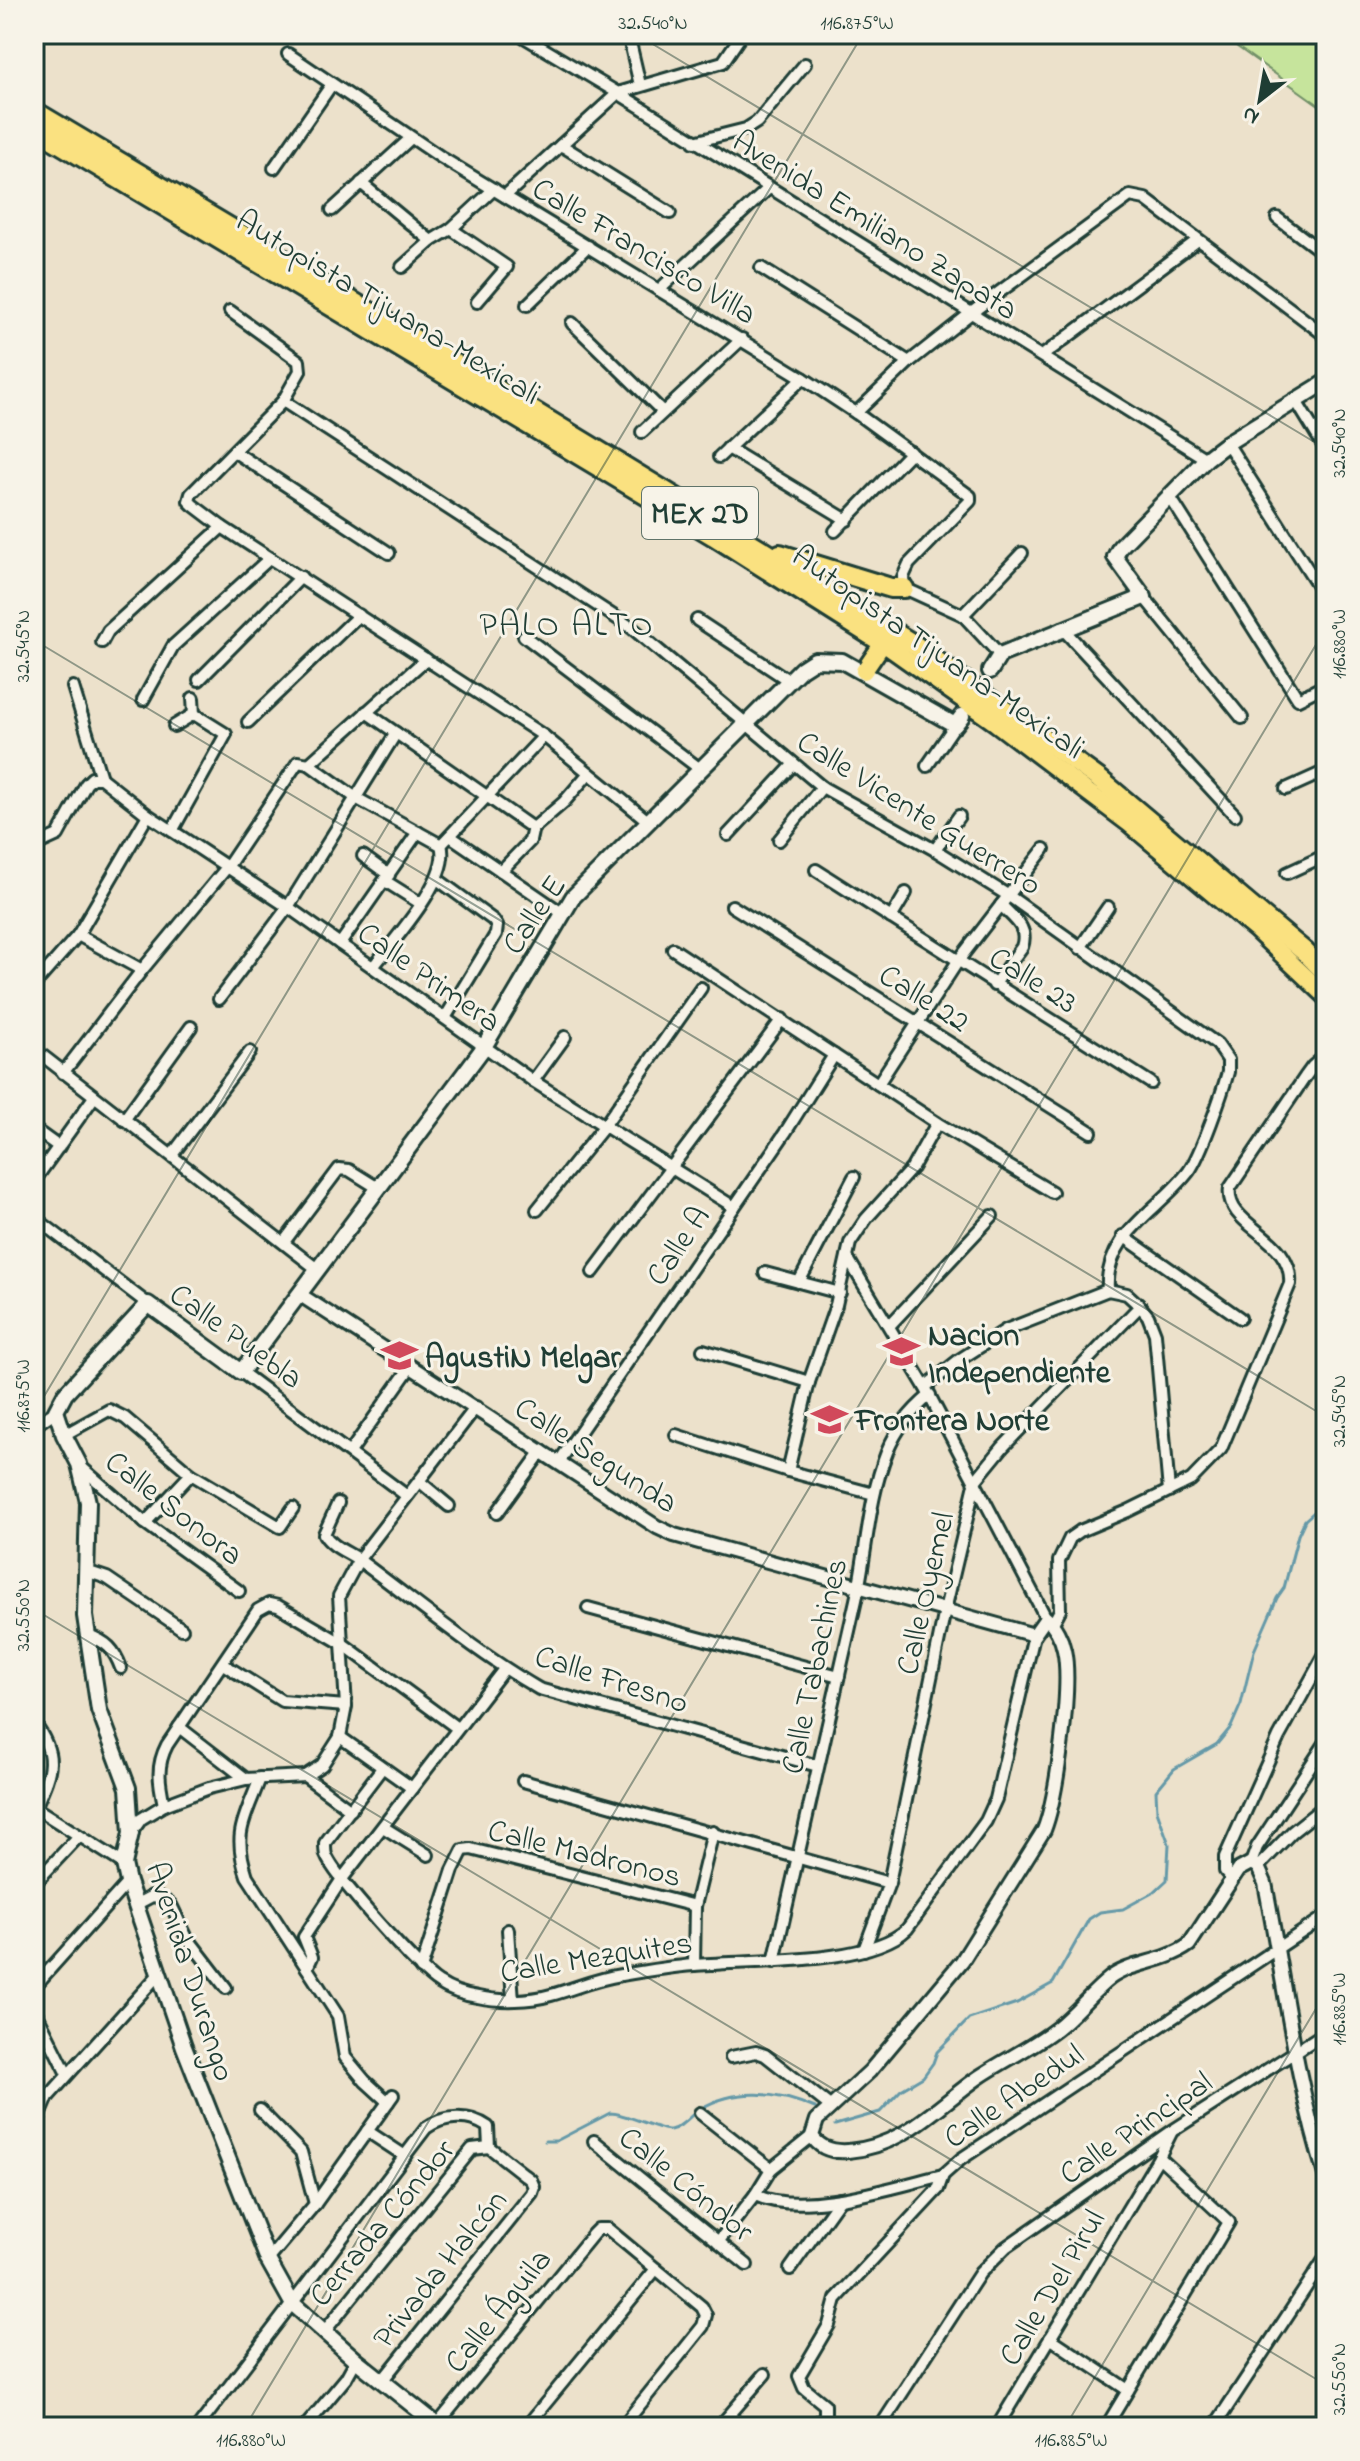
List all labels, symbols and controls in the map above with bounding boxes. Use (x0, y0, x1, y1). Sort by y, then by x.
text: 32.540°N (618, 10, 688, 39)
text: 116.875°W (820, 10, 894, 39)
north arrow (1220, 60, 1300, 140)
text: N (1237, 97, 1266, 132)
street label: Avenida Emiliano Zapata (722, 120, 1026, 334)
street label: Calle Francisco Villa (522, 167, 764, 339)
street label: Autopista Tijuana-Mexicali (226, 199, 549, 419)
text: 32.540°N (1326, 408, 1355, 478)
road number: MEX 2D (642, 487, 758, 539)
street label: Autopista Tijuana-Mexicali (781, 535, 1093, 773)
district label: PALO ALTO (479, 602, 655, 652)
text: 116.880°W (1326, 609, 1355, 679)
text: 32.545°N (10, 610, 39, 682)
street label: Calle Vicente Guerrero (787, 721, 1050, 909)
street label: Calle E (492, 867, 580, 965)
street label: Calle Primera (346, 912, 510, 1046)
street label: Calle 23 (979, 936, 1086, 1028)
street label: Calle 22 (868, 954, 978, 1046)
street label: Calle A (636, 1197, 724, 1296)
street label: Calle Puebla (158, 1273, 312, 1403)
place label: Nacion Independiente (928, 1314, 1112, 1398)
school or university icon: Nacion Independiente (883, 1333, 921, 1371)
place label: AgustiN Melgar (425, 1336, 622, 1384)
school or university icon: AgustiN Melgar (380, 1337, 418, 1375)
text: 116.875°W (10, 1359, 39, 1433)
text: 32.545°N (1326, 1375, 1355, 1447)
street label: Calle Segunda (504, 1386, 686, 1527)
place label: Frontera Norte (853, 1399, 1051, 1446)
school or university icon: Frontera Norte (810, 1400, 848, 1438)
street label: Calle Sonora (93, 1441, 252, 1579)
street label: Calle Oyemel (886, 1508, 969, 1680)
street label: Calle Tabachines (771, 1555, 862, 1779)
text: 32.550°N (10, 1579, 39, 1651)
street label: Calle Fresno (528, 1634, 694, 1728)
street label: Calle Madronos (482, 1809, 686, 1902)
street label: Avenida Durango (131, 1856, 246, 2088)
street label: Calle Mezquites (497, 1921, 696, 1998)
text: 116.885°W (1326, 1973, 1355, 2045)
street label: Calle Abedul (935, 2034, 1095, 2162)
street label: Calle Principal (1051, 2061, 1223, 2199)
street label: Calle Cóndor (607, 2116, 763, 2255)
street label: Cerrada Cóndor (299, 2130, 468, 2319)
street label: Privada Halcón (363, 2180, 521, 2360)
street label: Calle Del Pirul (989, 2202, 1119, 2376)
street label: Calle Águila (435, 2240, 565, 2385)
text: 32.550°N (1326, 2343, 1355, 2415)
text: 116.880°W (216, 2427, 286, 2456)
text: 116.885°W (1035, 2427, 1107, 2456)

